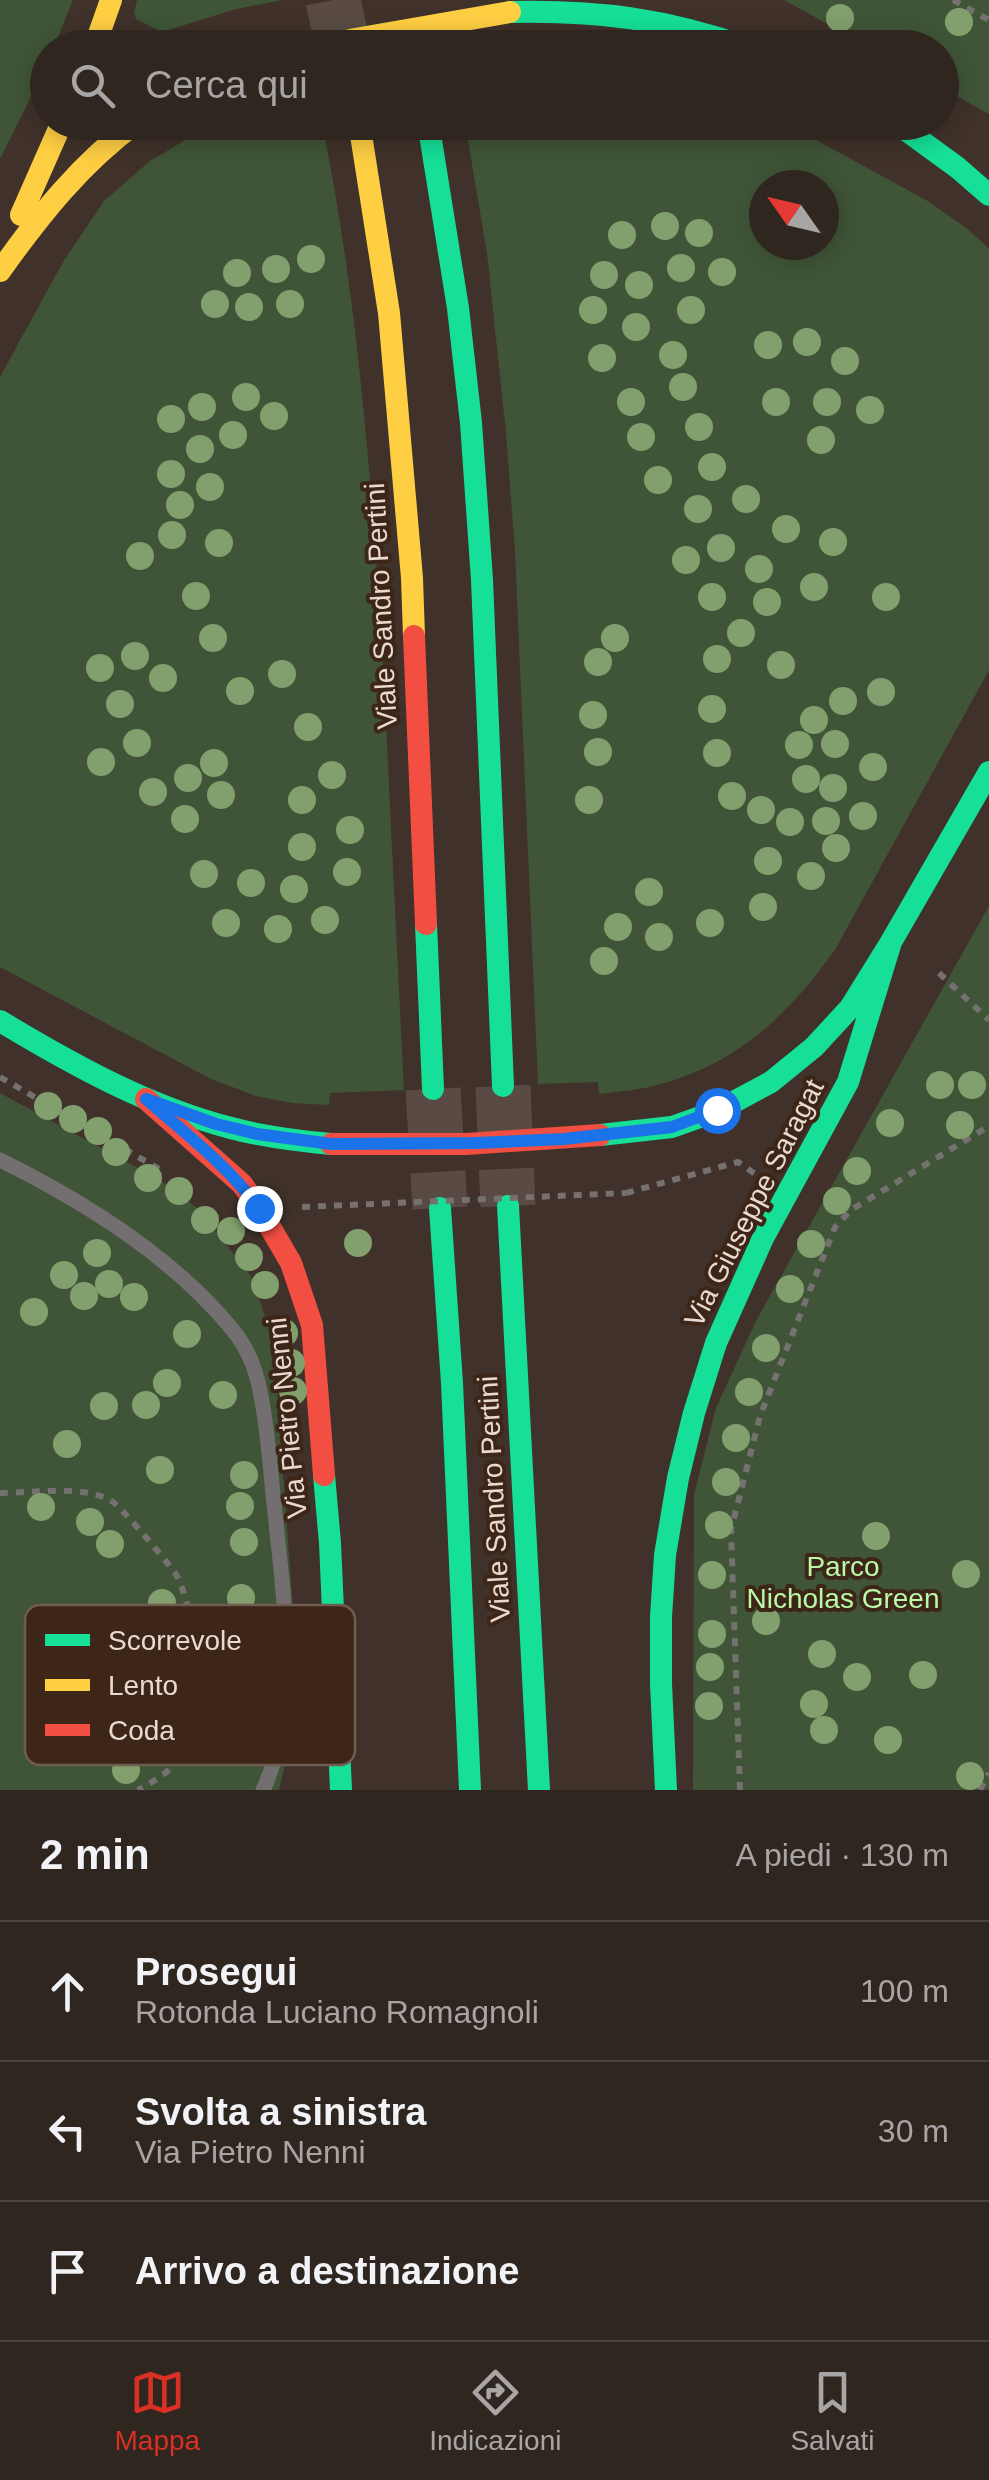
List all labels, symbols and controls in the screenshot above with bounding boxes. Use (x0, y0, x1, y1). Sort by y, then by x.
search box (30, 30, 959, 140)
icon: search (65, 58, 120, 113)
text: Cerca qui (145, 64, 308, 106)
north arrow (749, 170, 839, 260)
street label: Viale Sandro Pertini (359, 482, 403, 730)
street label: Via Giuseppe Saragat (678, 1074, 830, 1332)
route start (695, 1088, 741, 1134)
route end (237, 1186, 283, 1232)
street label: Via Pietro Nenni (261, 1316, 313, 1520)
street label: Viale Sandro Pertini (472, 1375, 516, 1623)
park label: Parco Nicholas Green (747, 1551, 939, 1614)
legend (25, 1605, 355, 1765)
text: Scorrevole (108, 1625, 242, 1656)
text: Lento (108, 1670, 178, 1701)
text: Coda (108, 1715, 175, 1746)
text: 2 min (40, 1831, 150, 1878)
text: A piedi · 130 m (736, 1837, 949, 1873)
text: Prosegui (135, 1951, 298, 1993)
icon: ahead (40, 1964, 95, 2019)
text: 100 m (860, 1973, 949, 2009)
text: Rotonda Luciano Romagnoli (135, 1994, 539, 2030)
text: Svolta a sinistra (135, 2091, 426, 2133)
icon: left (40, 2104, 95, 2159)
text: 30 m (878, 2113, 949, 2149)
text: Via Pietro Nenni (135, 2134, 366, 2170)
icon: arrive (40, 2244, 95, 2299)
text: Arrivo a destinazione (135, 2250, 519, 2292)
tab: Mappa (115, 2365, 200, 2457)
tab: Indicazioni (429, 2365, 561, 2457)
tab: Salvati (790, 2365, 874, 2457)

